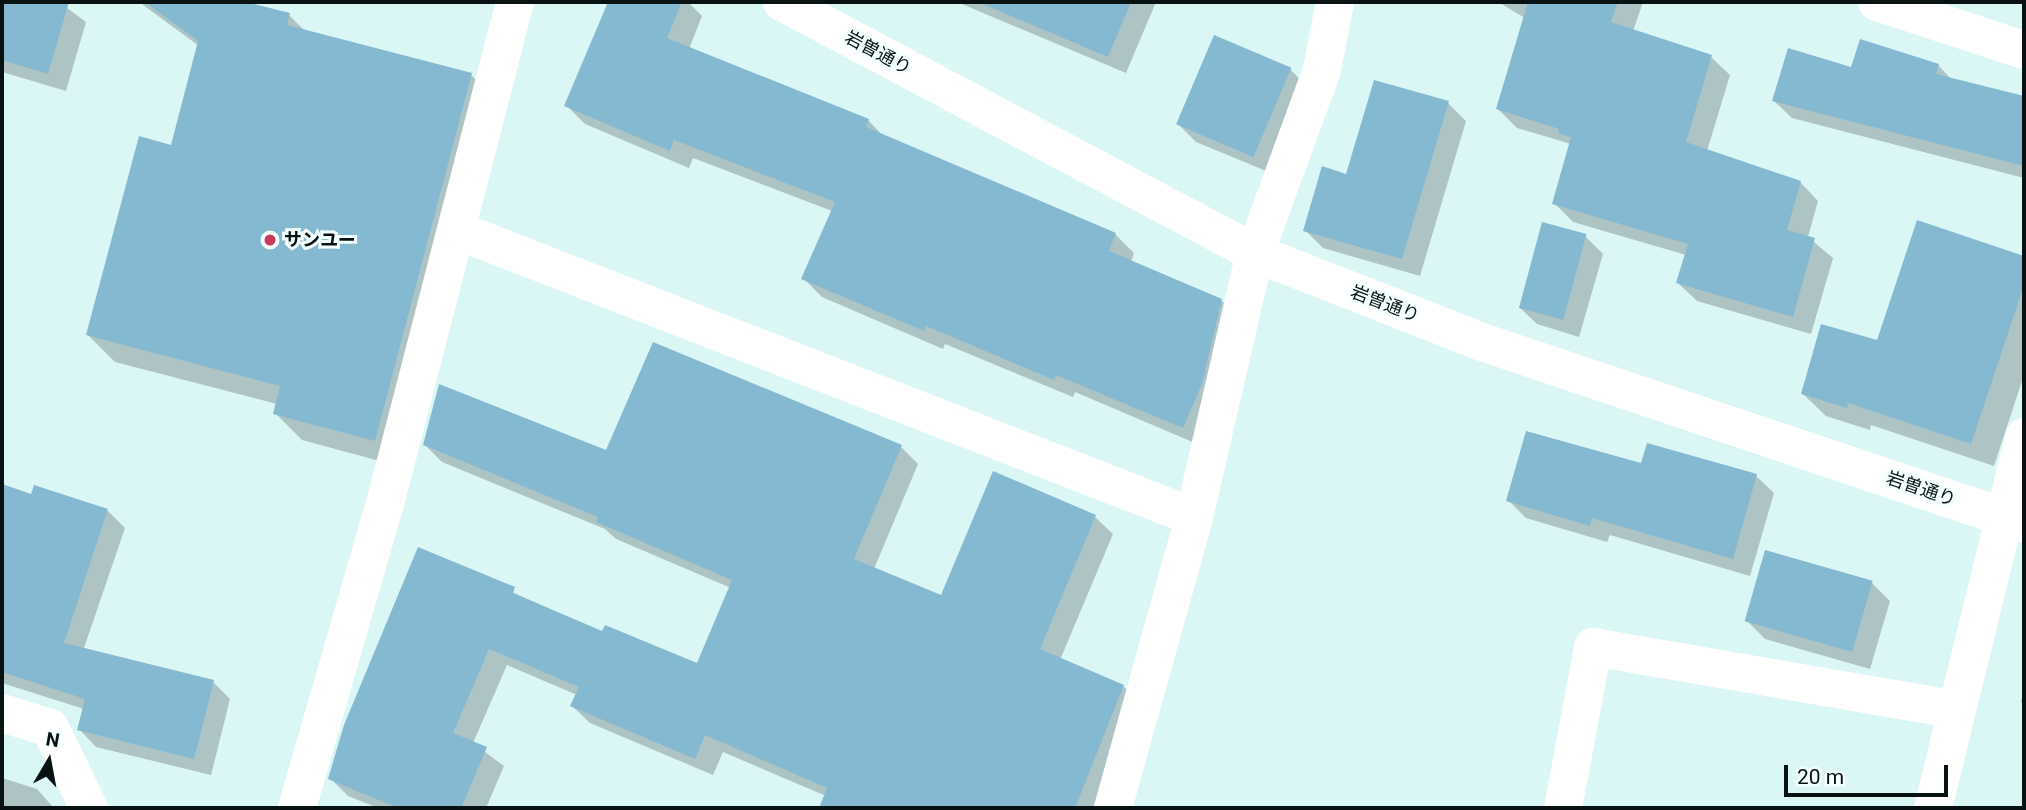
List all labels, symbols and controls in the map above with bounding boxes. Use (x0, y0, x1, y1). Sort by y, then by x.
street label: 岩曽通り (841, 27, 915, 79)
place label: サンユー (284, 229, 356, 251)
marker: サンユー (262, 232, 278, 248)
street label: 岩曽通り (1348, 281, 1422, 327)
street label: 岩曽通り (1883, 467, 1959, 511)
north arrow (14, 726, 84, 796)
text: N (44, 727, 61, 752)
scale bar (1788, 750, 1952, 794)
text: 20 m (1797, 765, 1844, 789)

